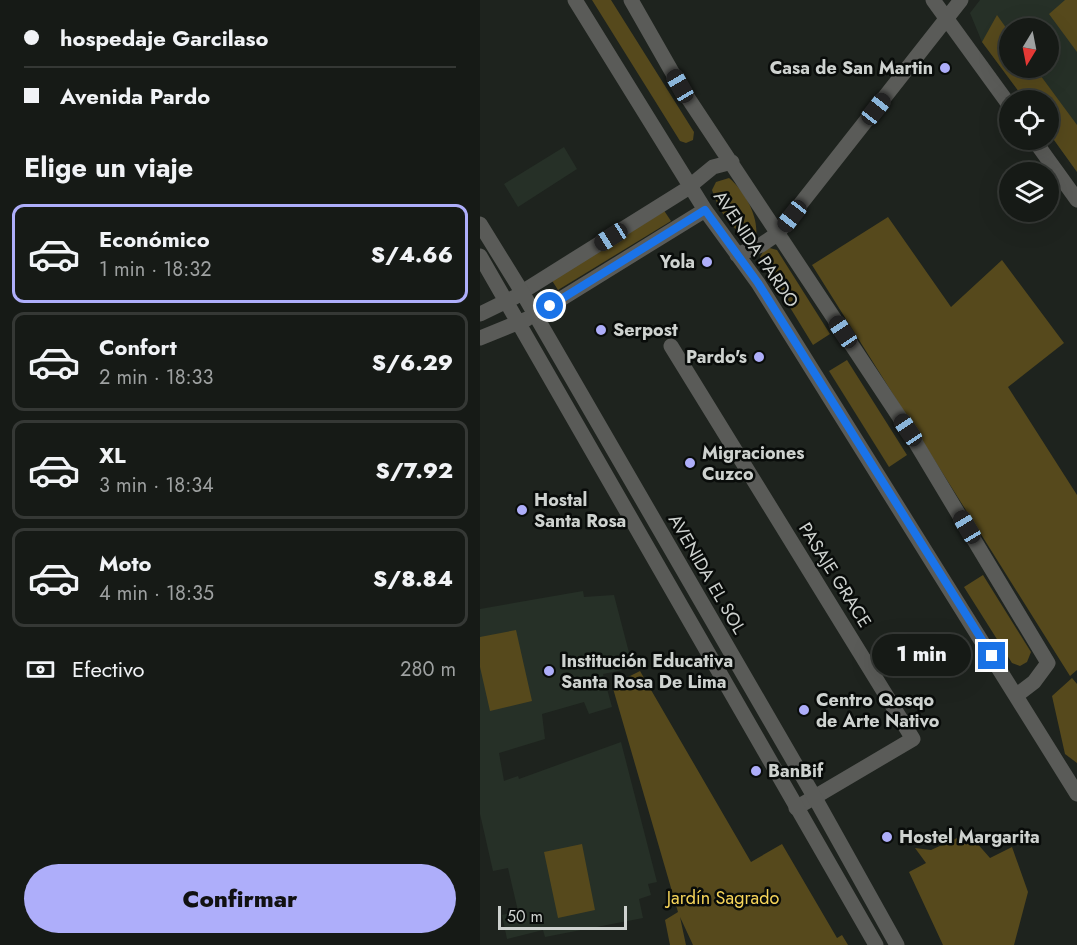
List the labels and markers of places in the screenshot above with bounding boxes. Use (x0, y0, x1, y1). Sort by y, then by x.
place label: Casa de San Martin (770, 55, 933, 81)
marker: Casa de San Martin (938, 61, 952, 75)
place label: Yola (659, 249, 695, 275)
marker: Yola (700, 255, 714, 269)
place label: Serpost (613, 317, 678, 343)
marker: Serpost (594, 323, 608, 337)
place label: Pardo's (686, 344, 747, 370)
marker: Pardo's (752, 350, 766, 364)
place label: Migraciones Cuzco (702, 440, 804, 487)
marker: Migraciones Cuzco (683, 456, 697, 470)
place label: Hostal Santa Rosa (534, 487, 626, 534)
marker: Hostal Santa Rosa (515, 503, 529, 517)
place label: Institución Educativa Santa Rosa De Lima (561, 648, 733, 695)
marker: Institución Educativa Santa Rosa De Lima (542, 664, 556, 678)
place label: Centro Qosqo de Arte Nativo (816, 687, 940, 734)
marker: Centro Qosqo de Arte Nativo (797, 703, 811, 717)
place label: BanBif (768, 758, 824, 784)
marker: BanBif (749, 764, 763, 778)
place label: Hostel Margarita (899, 824, 1040, 850)
marker: Hostel Margarita (880, 830, 894, 844)

